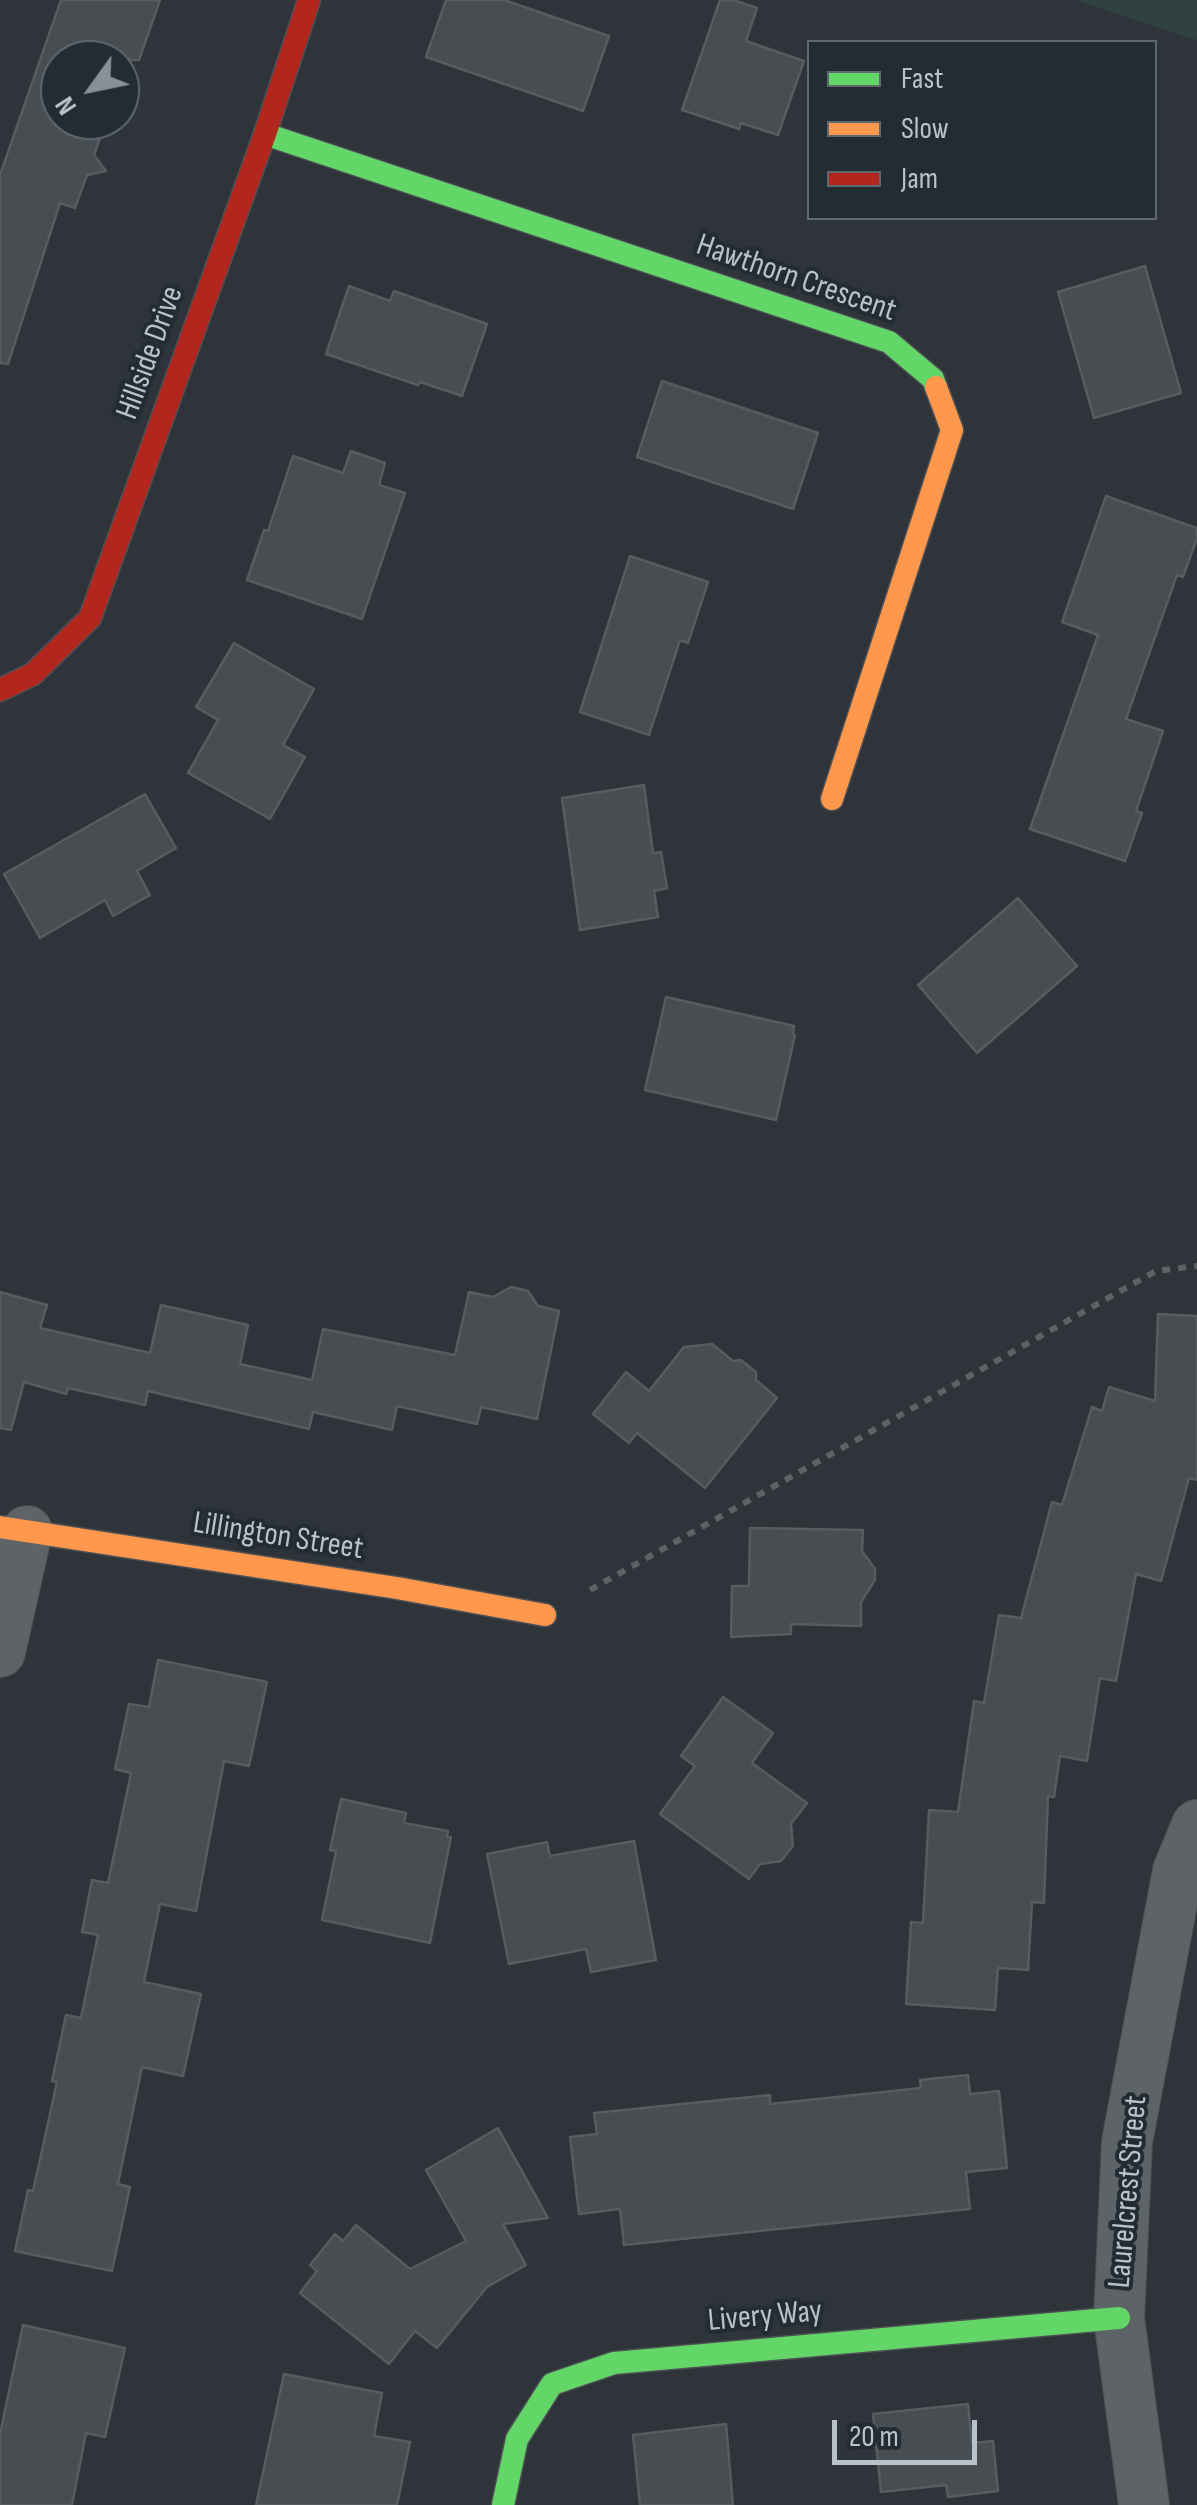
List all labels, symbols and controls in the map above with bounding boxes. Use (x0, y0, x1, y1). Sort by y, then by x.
north arrow (40, 40, 140, 140)
legend (807, 40, 1157, 220)
text: Fast (901, 61, 943, 97)
text: N (48, 90, 84, 121)
text: Slow (901, 111, 949, 147)
text: Jam (901, 161, 938, 197)
street label: Hawthorn Crescent (691, 227, 901, 331)
street label: Hillside Drive (109, 281, 193, 425)
street label: Lillington Street (190, 1505, 366, 1569)
street label: Laurelcrest Street (1101, 2094, 1157, 2290)
street label: Livery Way (707, 2293, 823, 2341)
scale bar (837, 2400, 982, 2462)
text: 20 m (849, 2419, 899, 2455)

